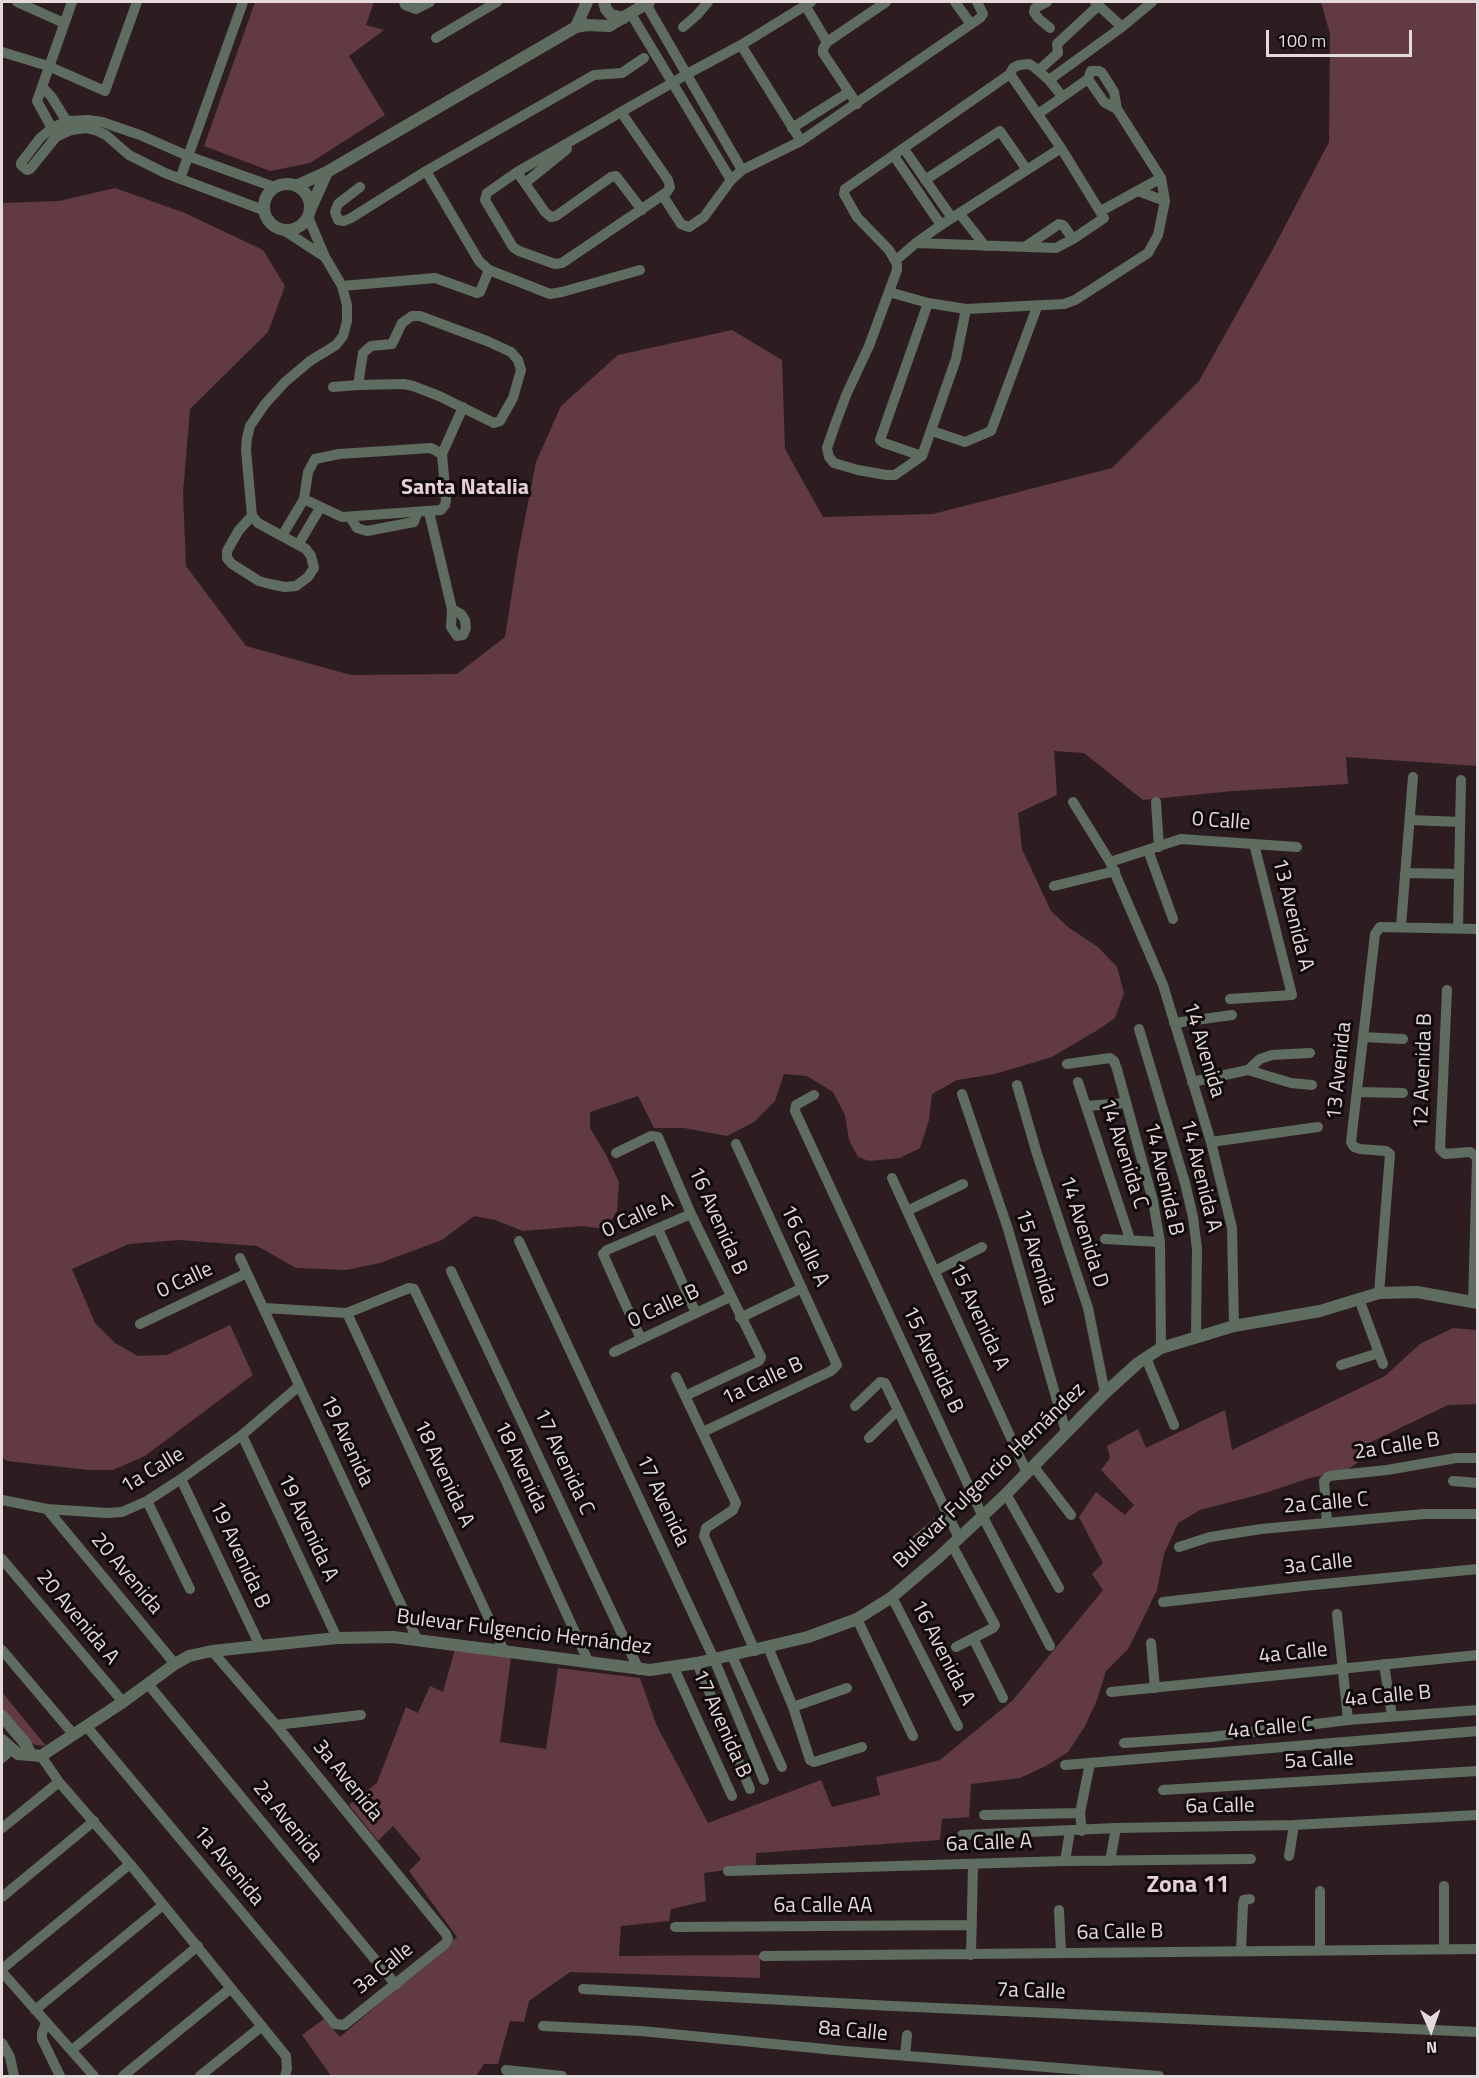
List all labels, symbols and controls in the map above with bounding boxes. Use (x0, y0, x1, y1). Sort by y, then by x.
scale bar (1269, 18, 1414, 56)
text: 100 m (1277, 27, 1326, 54)
district label: Santa Natalia (401, 476, 529, 502)
street label: 0 Calle (1191, 807, 1251, 837)
street label: 13 Avenida A (1266, 856, 1318, 974)
street label: 14 Avenida (1177, 999, 1229, 1101)
street label: 12 Avenida B (1409, 1013, 1439, 1129)
street label: 13 Avenida (1322, 1021, 1358, 1121)
street label: 14 Avenida C (1093, 1096, 1153, 1212)
street label: 14 Avenida A (1174, 1117, 1226, 1235)
street label: 14 Avenida B (1138, 1120, 1188, 1238)
street label: 16 Avenida B (682, 1163, 752, 1279)
street label: 14 Avenida D (1053, 1173, 1113, 1291)
street label: 0 Calle A (598, 1190, 678, 1244)
street label: 16 Calle A (774, 1201, 834, 1291)
street label: 15 Avenida (1009, 1206, 1061, 1308)
street label: 0 Calle (153, 1257, 217, 1305)
street label: 15 Avenida A (942, 1259, 1014, 1375)
street label: 0 Calle B (624, 1279, 704, 1335)
street label: 15 Avenida B (896, 1302, 968, 1418)
street label: 1a Calle B (718, 1352, 808, 1412)
street label: Bulevar Fulgencio Hernández (889, 1378, 1091, 1574)
street label: 19 Avenida (314, 1391, 378, 1491)
street label: 17 Avenida C (527, 1405, 599, 1519)
street label: 18 Avenida A (407, 1416, 479, 1532)
street label: 18 Avenida (488, 1417, 552, 1517)
street label: 2a Calle B (1352, 1428, 1442, 1466)
street label: 1a Calle (117, 1442, 189, 1500)
street label: 17 Avenida (630, 1451, 694, 1551)
street label: 19 Avenida A (271, 1470, 343, 1586)
street label: 2a Calle C (1282, 1488, 1370, 1520)
street label: 19 Avenida B (203, 1497, 275, 1613)
street label: 20 Avenida (85, 1528, 167, 1620)
street label: 3a Calle (1282, 1549, 1354, 1581)
street label: 20 Avenida A (30, 1566, 124, 1670)
street label: 16 Avenida A (905, 1596, 979, 1710)
street label: Bulevar Fulgencio Hernández (395, 1605, 653, 1661)
street label: 4a Calle (1257, 1638, 1329, 1670)
street label: 17 Avenida B (686, 1666, 756, 1782)
street label: 4a Calle B (1344, 1681, 1432, 1713)
street label: 4a Calle C (1226, 1713, 1314, 1745)
street label: 3a Avenida (307, 1735, 387, 1827)
street label: 5a Calle (1284, 1747, 1354, 1775)
street label: 2a Avenida (247, 1776, 327, 1868)
street label: 6a Calle (1185, 1794, 1255, 1820)
street label: 1a Avenida (187, 1821, 269, 1911)
street label: 6a Calle A (945, 1830, 1033, 1858)
district label: Zona 11 (1146, 1872, 1230, 1900)
street label: 6a Calle AA (774, 1894, 872, 1920)
street label: 6a Calle B (1076, 1920, 1164, 1946)
street label: 3a Calle (349, 1937, 419, 2001)
street label: 7a Calle (996, 1978, 1066, 2006)
north arrow (1401, 2000, 1461, 2060)
street label: 8a Calle (817, 2016, 889, 2048)
text: N (1426, 2036, 1438, 2060)

